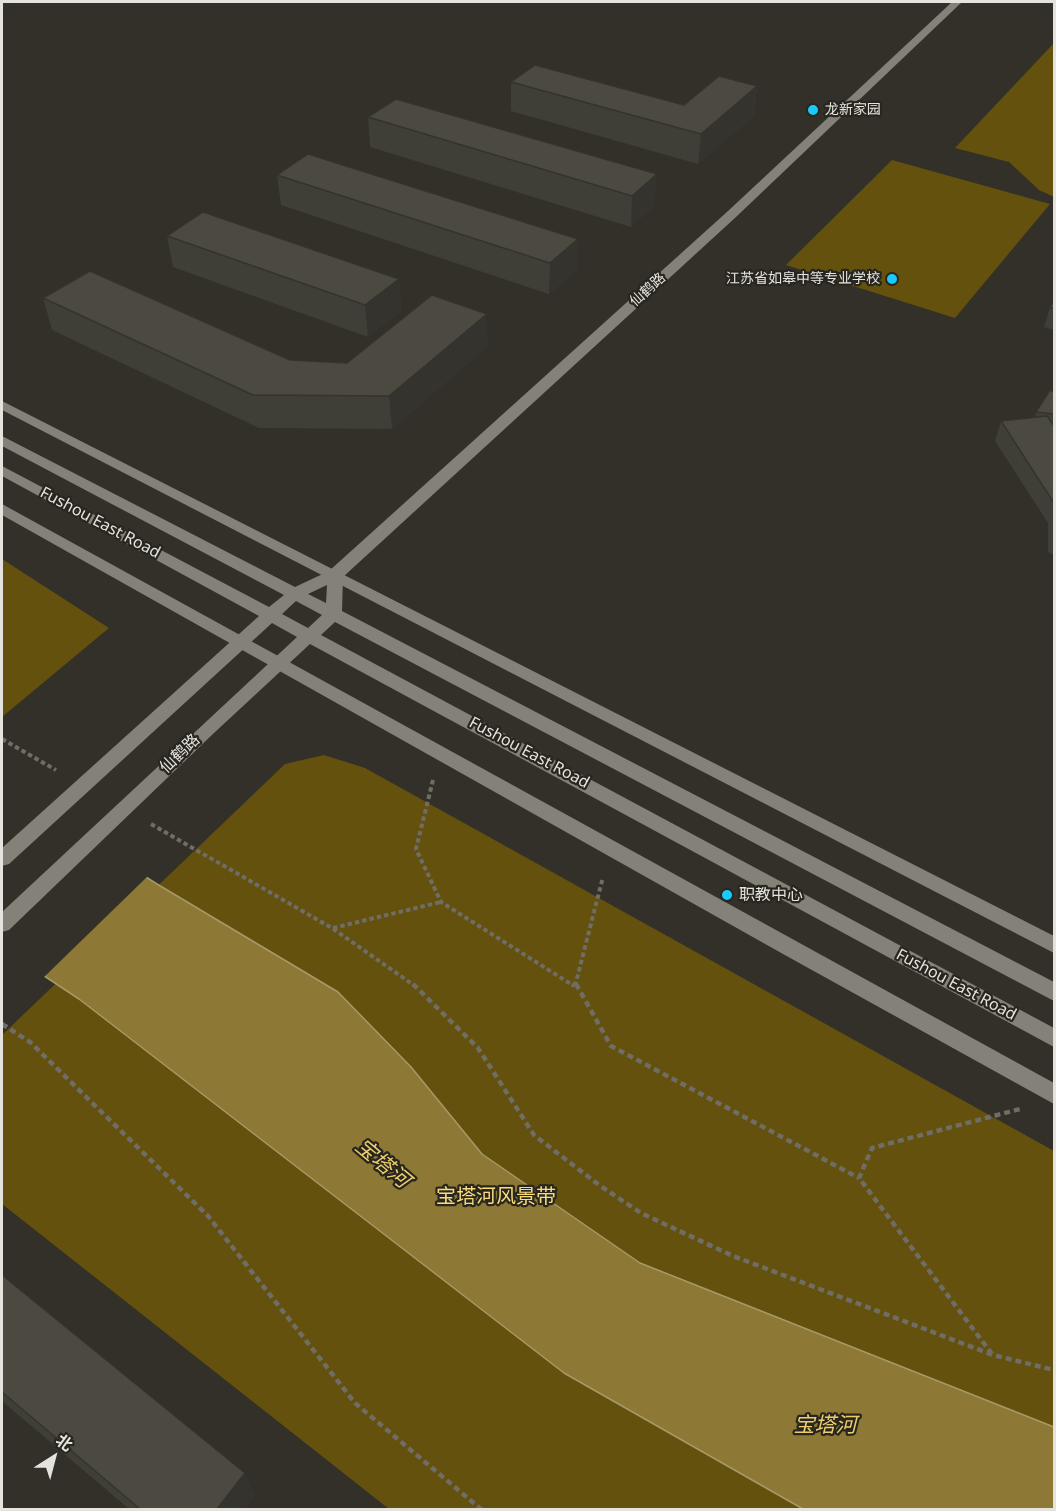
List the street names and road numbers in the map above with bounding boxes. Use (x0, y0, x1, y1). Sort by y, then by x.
street label: 仙鹤路 (627, 270, 669, 310)
street label: Fushou East Road (37, 483, 163, 563)
street label: Fushou East Road (466, 713, 592, 793)
street label: 仙鹤路 (156, 730, 204, 778)
street label: Fushou East Road (893, 945, 1019, 1025)

